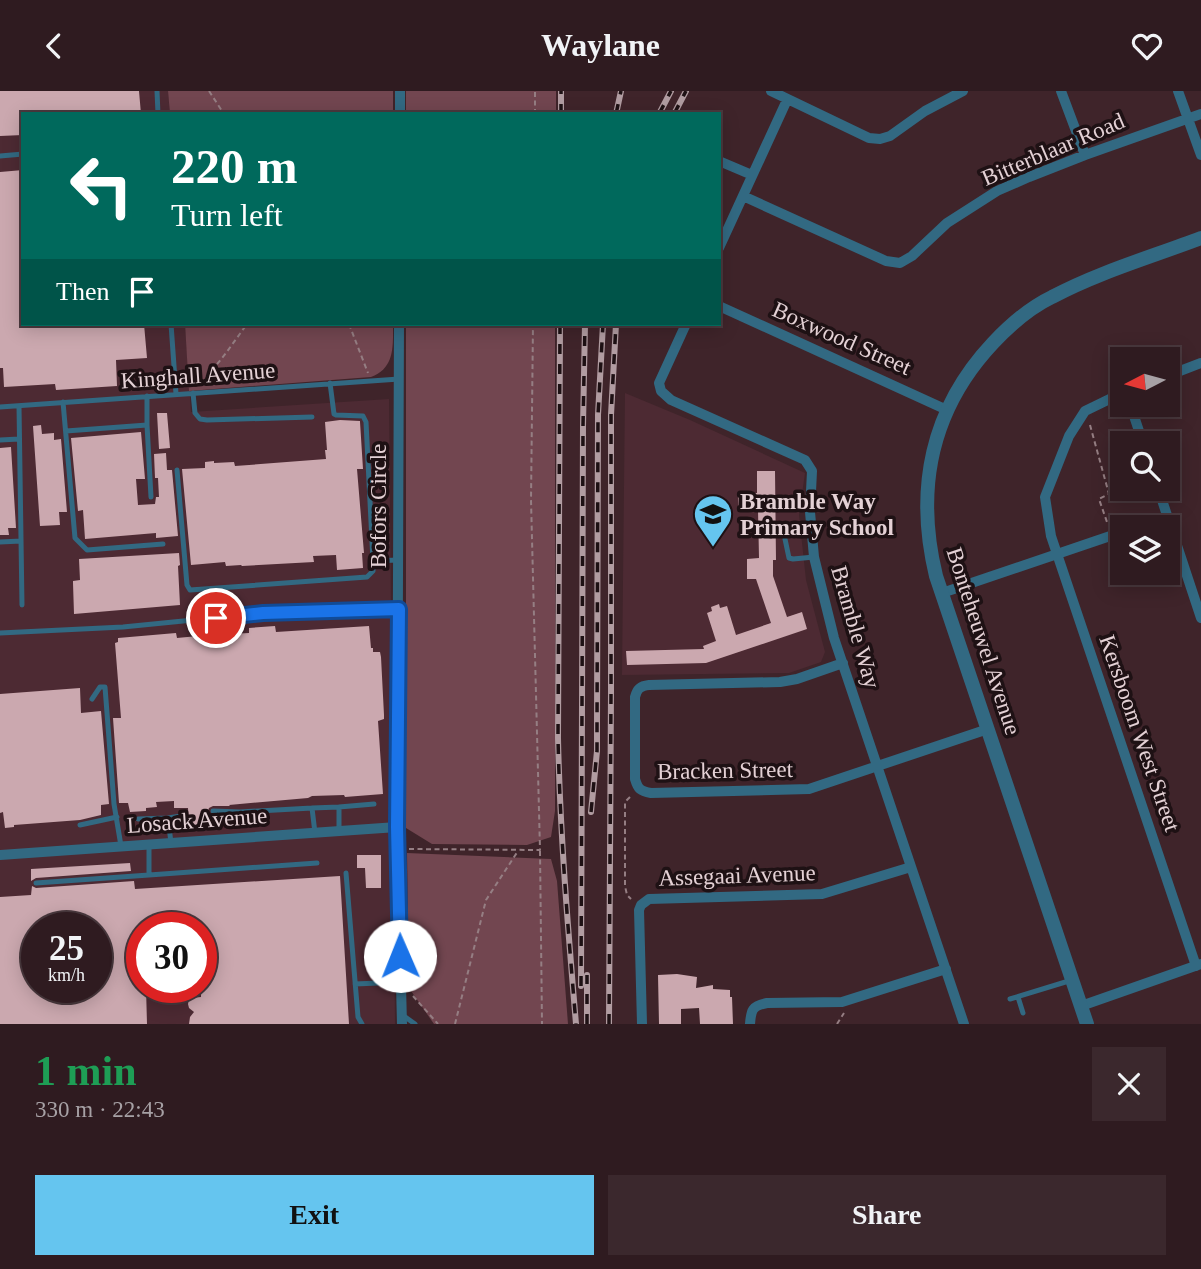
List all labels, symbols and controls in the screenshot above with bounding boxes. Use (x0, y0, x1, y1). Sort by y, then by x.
icon: back (35, 27, 73, 65)
text: Waylane (541, 27, 660, 63)
icon: heart (1128, 27, 1166, 65)
street label: Bitterblaar Road (978, 108, 1129, 191)
text: 220 m (171, 139, 298, 194)
icon: left (56, 140, 147, 231)
text: Turn left (171, 197, 283, 233)
icon: arrive (123, 273, 161, 311)
text: Then (56, 277, 109, 306)
street label: Boxwood Street (769, 297, 915, 380)
north arrow (1110, 347, 1180, 417)
map controls (1110, 347, 1180, 585)
street label: Kinghall Avenue (120, 358, 276, 393)
button: search (1110, 431, 1180, 501)
street label: Bofors Circle (366, 444, 391, 568)
place label: Bramble Way Primary School (740, 489, 894, 540)
school or university icon: Bramble Way Primary School (692, 493, 734, 548)
button: layers (1110, 515, 1180, 585)
street label: Bonteheuwel Avenue (941, 544, 1026, 738)
street label: Bramble Way (826, 563, 885, 692)
pin (186, 588, 246, 648)
icon: arrive (197, 599, 235, 637)
street label: Kersboom West Street (1094, 632, 1185, 835)
street label: Bracken Street (657, 757, 794, 784)
street label: Losack Avenue (126, 803, 268, 838)
street label: Assegaai Avenue (658, 860, 816, 891)
speed limit sign: 30 (126, 912, 217, 1003)
position arrow (363, 919, 437, 993)
text: 25 (49, 929, 84, 968)
text: km/h (48, 965, 85, 985)
button: close (1092, 1047, 1166, 1121)
text: 1 min (35, 1048, 137, 1094)
text: 330 m · 22:43 (35, 1097, 165, 1122)
button: Exit (35, 1175, 594, 1255)
button: Share (608, 1175, 1166, 1255)

